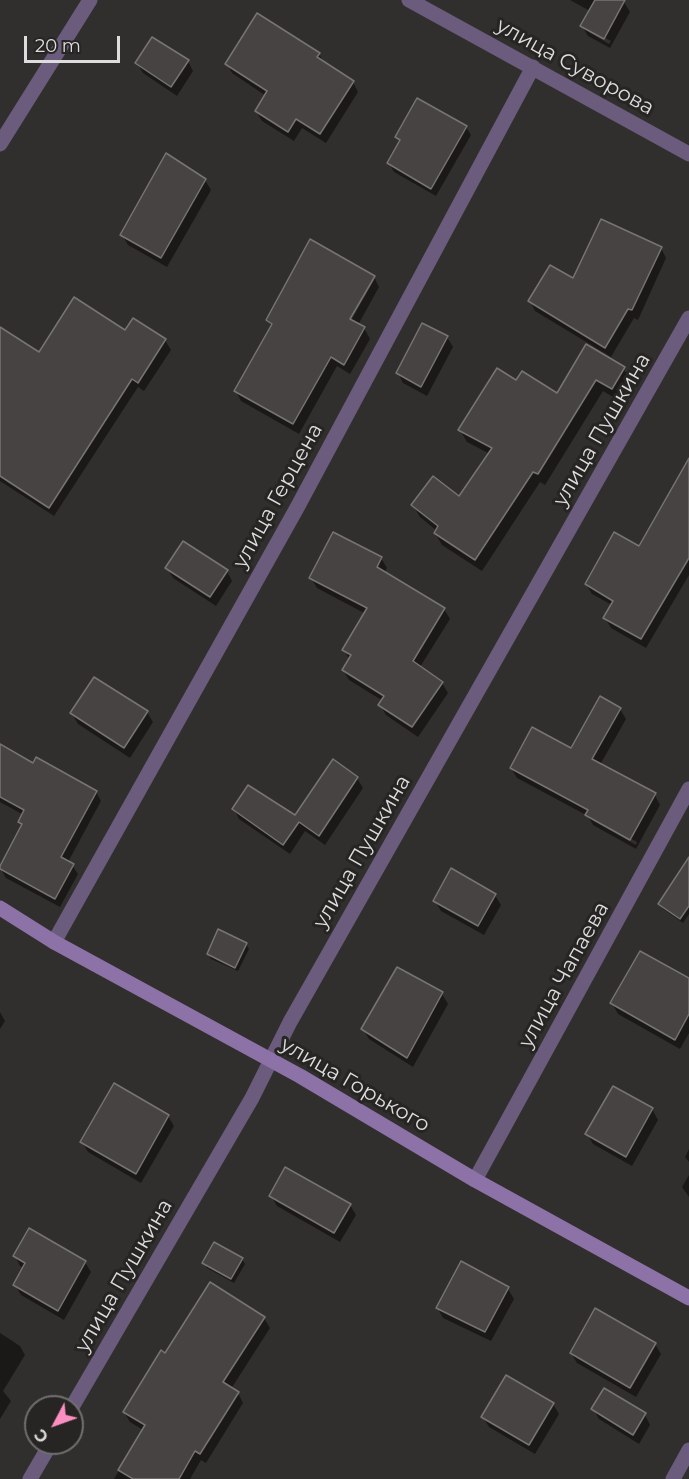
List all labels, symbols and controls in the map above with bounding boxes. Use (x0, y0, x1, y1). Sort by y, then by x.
street label: улица Суворова (492, 13, 658, 121)
scale bar (27, 24, 123, 62)
text: 20 m (35, 35, 81, 57)
street label: улица Пушкина (548, 349, 656, 511)
street label: улица Герцена (228, 419, 328, 573)
street label: улица Пушкина (308, 771, 416, 933)
street label: улица Чапаева (514, 898, 614, 1052)
street label: улица Горького (276, 1032, 434, 1138)
street label: улица Пушкина (70, 1195, 178, 1357)
north arrow (24, 1395, 84, 1455)
text: С (31, 1425, 53, 1446)

